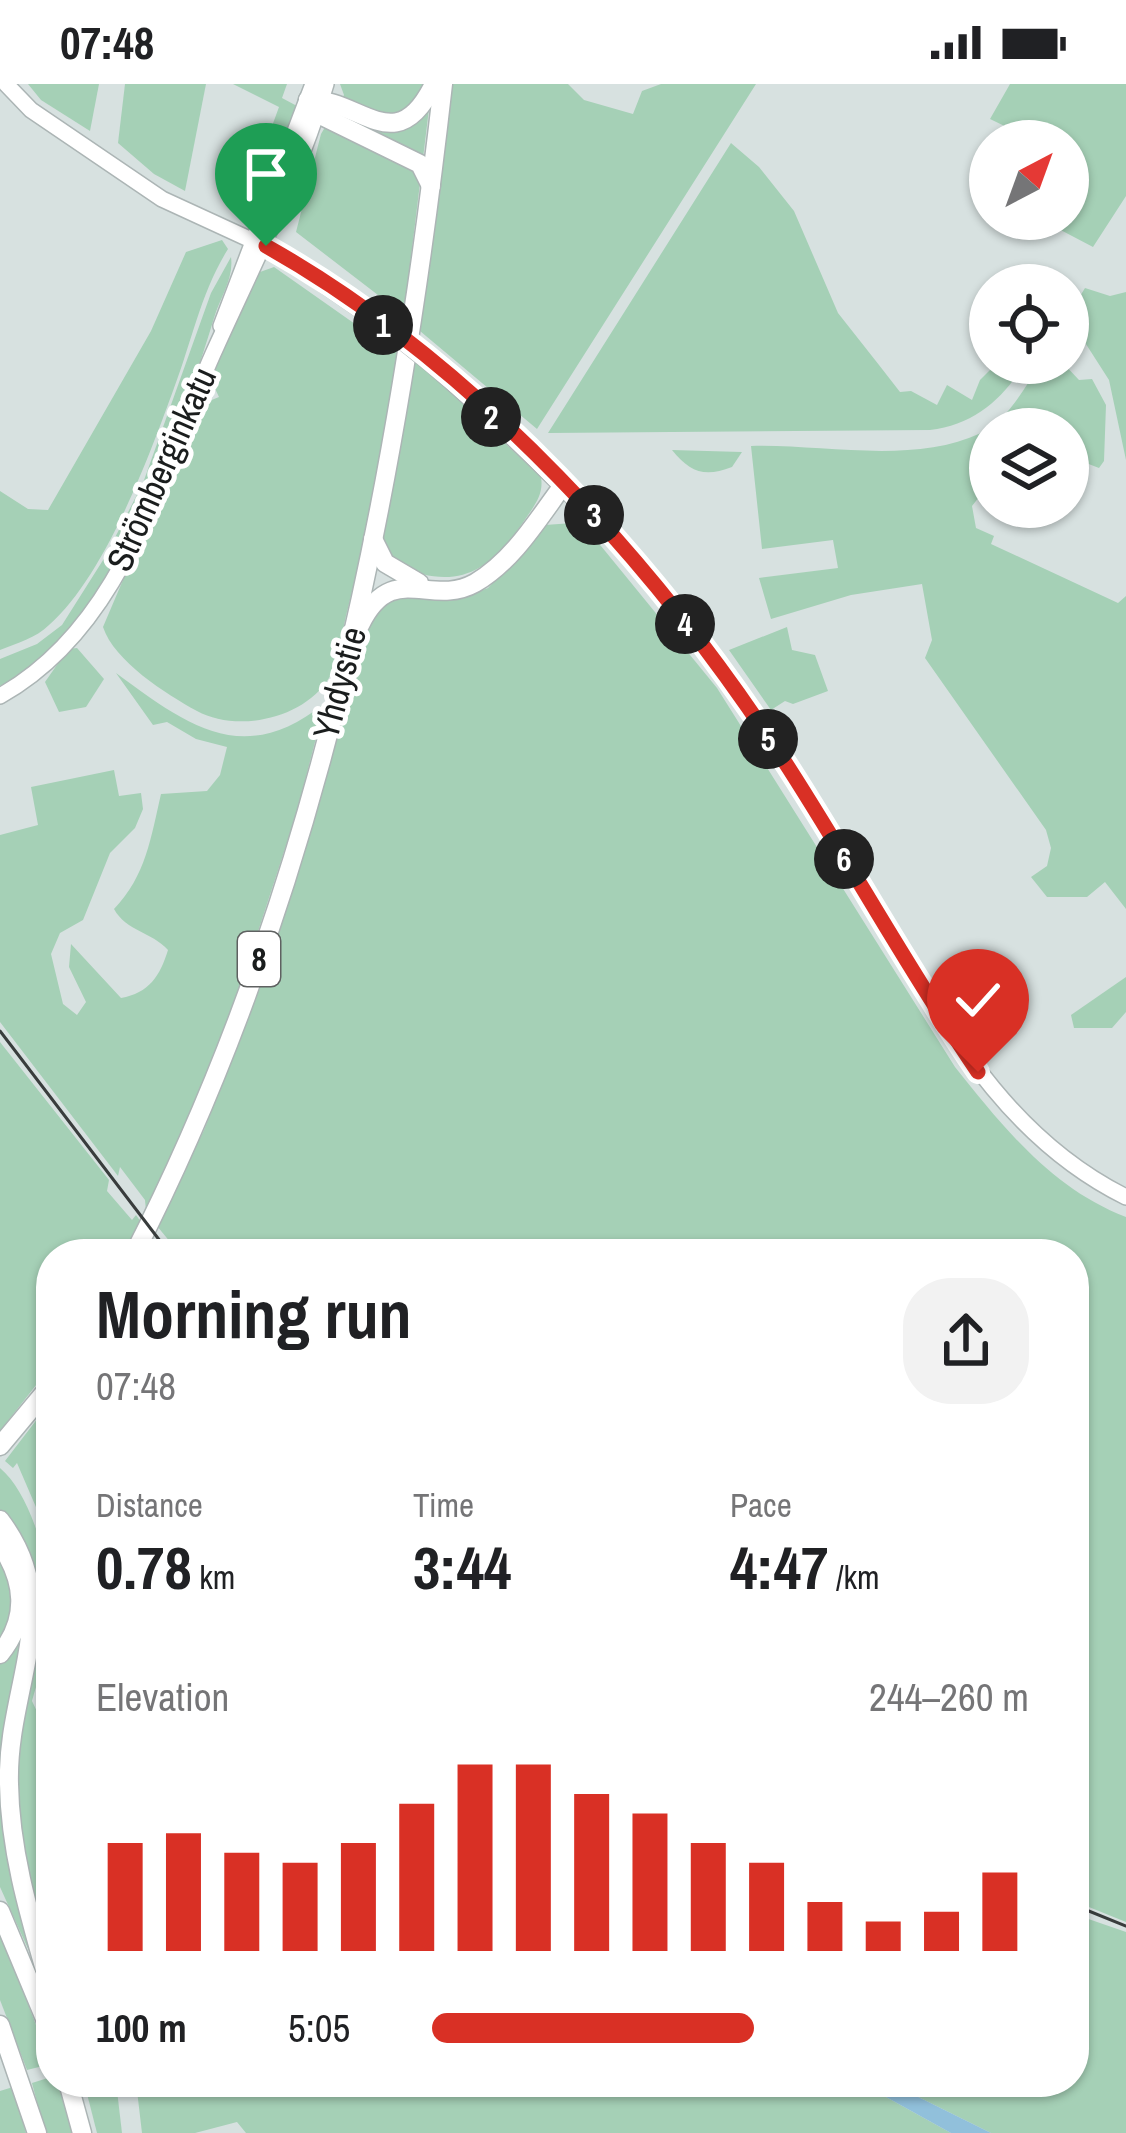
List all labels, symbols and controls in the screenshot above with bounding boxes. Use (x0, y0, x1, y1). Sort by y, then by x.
text: 07:48 (60, 12, 154, 73)
north arrow (969, 120, 1089, 240)
map controls (969, 120, 1089, 528)
pin (215, 123, 317, 246)
icon: arrive (233, 141, 299, 207)
button: locate (969, 264, 1089, 384)
pin: 1 (353, 295, 413, 355)
text: 1 (375, 303, 391, 347)
street label: Strömberginkatu (95, 360, 227, 578)
pin: 2 (461, 387, 521, 447)
text: 2 (483, 395, 499, 439)
button: layers (969, 408, 1089, 528)
pin: 3 (564, 485, 624, 545)
text: 3 (586, 493, 602, 537)
pin: 4 (655, 594, 715, 654)
text: 4 (677, 602, 693, 646)
street label: Yhdystie (301, 621, 377, 745)
pin: 5 (738, 709, 798, 769)
text: 5 (760, 717, 776, 761)
pin: 6 (814, 829, 874, 889)
text: 6 (836, 837, 852, 881)
road number: 8 (238, 932, 280, 986)
pin (927, 949, 1029, 1072)
icon: check (945, 967, 1011, 1033)
text: Morning run (96, 1270, 412, 1359)
button: share (903, 1278, 1029, 1404)
text: 07:48 (96, 1360, 176, 1412)
text: Distance (96, 1483, 203, 1527)
text: Time (413, 1483, 474, 1527)
text: Pace (730, 1483, 792, 1527)
text: 0.78 (96, 1527, 192, 1608)
text: 3:44 (413, 1527, 511, 1608)
text: 4:47 (730, 1527, 828, 1608)
text: km (192, 1555, 235, 1599)
text: /km (828, 1555, 880, 1599)
text: Elevation (96, 1671, 229, 1723)
text: 244–260 m (869, 1671, 1029, 1723)
text: 100 m (96, 2002, 187, 2054)
text: 5:05 (288, 2002, 350, 2054)

